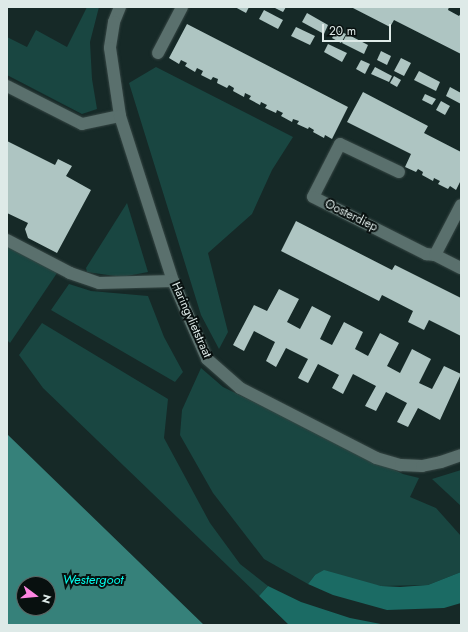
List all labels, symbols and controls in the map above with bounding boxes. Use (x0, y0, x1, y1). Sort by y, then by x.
scale bar (324, 16, 393, 42)
text: 20 m (329, 22, 356, 40)
street label: Oosterdiep (322, 197, 380, 235)
street label: Haringvlietstraat (168, 280, 214, 360)
water label: Westergoot (63, 572, 123, 588)
north arrow (16, 576, 56, 616)
text: N (38, 593, 55, 605)

